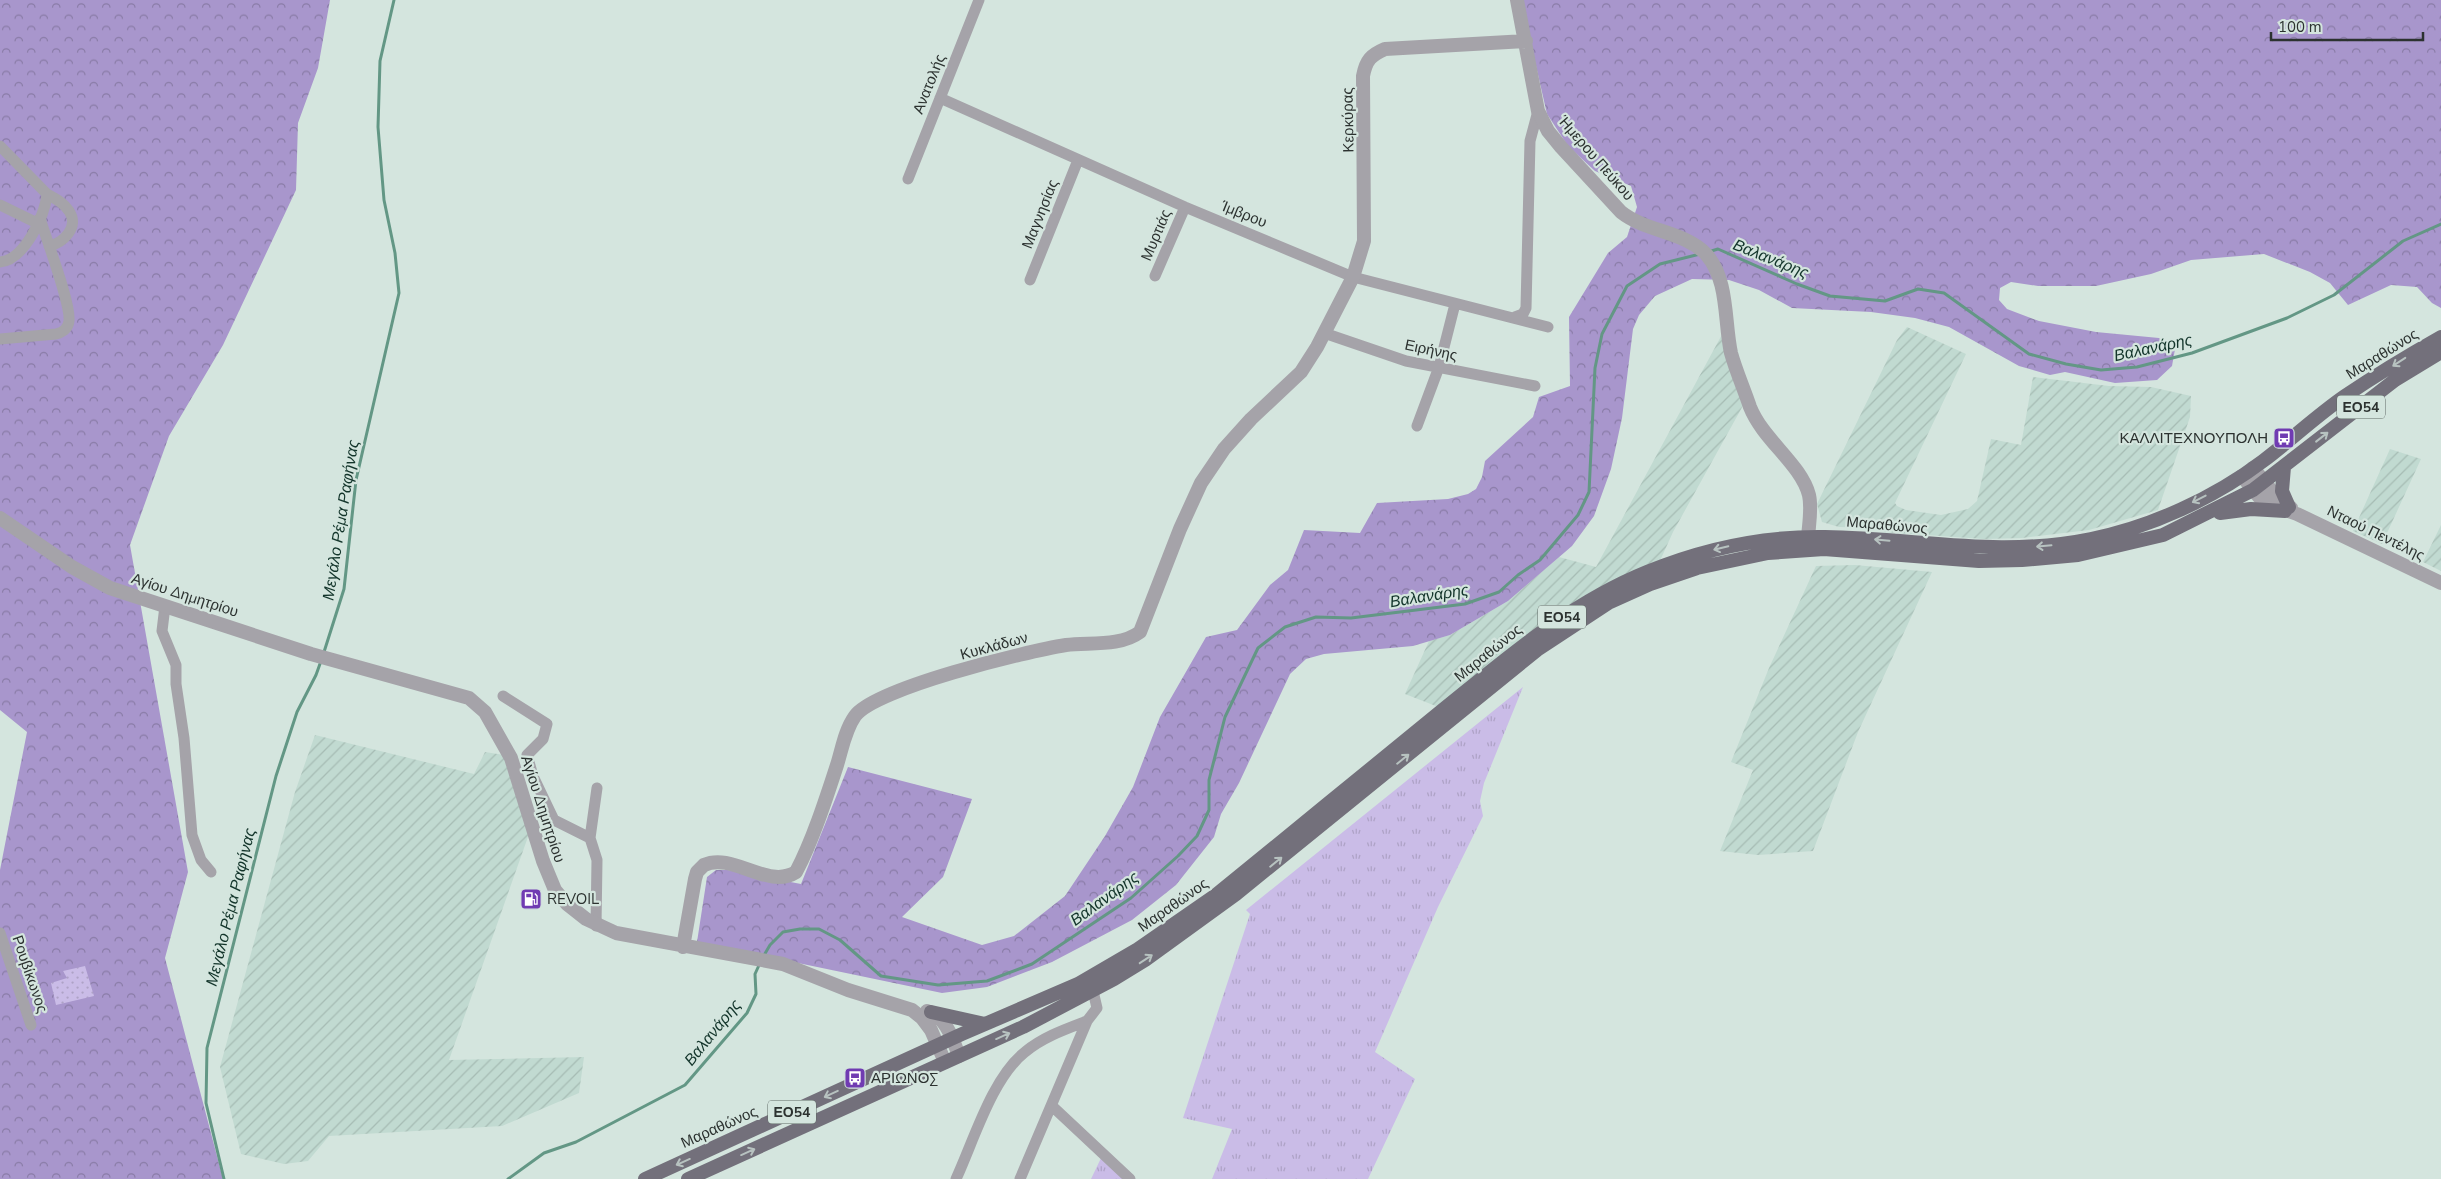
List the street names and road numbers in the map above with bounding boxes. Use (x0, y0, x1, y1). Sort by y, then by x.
street label: Ανατολής (908, 51, 950, 117)
street label: Κερκύρας (1337, 87, 1359, 153)
street label: Ήμερου Πεύκου (1553, 111, 1638, 205)
street label: Μαγνησίας (1017, 176, 1063, 252)
street label: Ίμβρου (1217, 195, 1270, 232)
street label: Μυρτιάς (1136, 206, 1176, 264)
street label: Μαραθώνος (2342, 324, 2422, 384)
street label: Ειρήνης (1403, 335, 1459, 365)
road number: ΕΟ54 (2337, 396, 2385, 418)
street label: Νταού Πεντέλης (2324, 501, 2428, 565)
street label: Μαραθώνος (1846, 511, 1928, 539)
street label: Αγίου Δημητρίου (129, 568, 241, 622)
road number: ΕΟ54 (1538, 606, 1586, 628)
street label: Μαραθώνος (1450, 620, 1526, 686)
street label: Κυκλάδων (958, 627, 1030, 665)
street label: Αγίου Δημητρίου (516, 753, 570, 865)
street label: Μαραθώνος (1134, 873, 1212, 937)
street label: Ρουβίκωνος (7, 933, 53, 1015)
road number: ΕΟ54 (768, 1100, 816, 1124)
street label: Μαραθώνος (678, 1101, 760, 1153)

